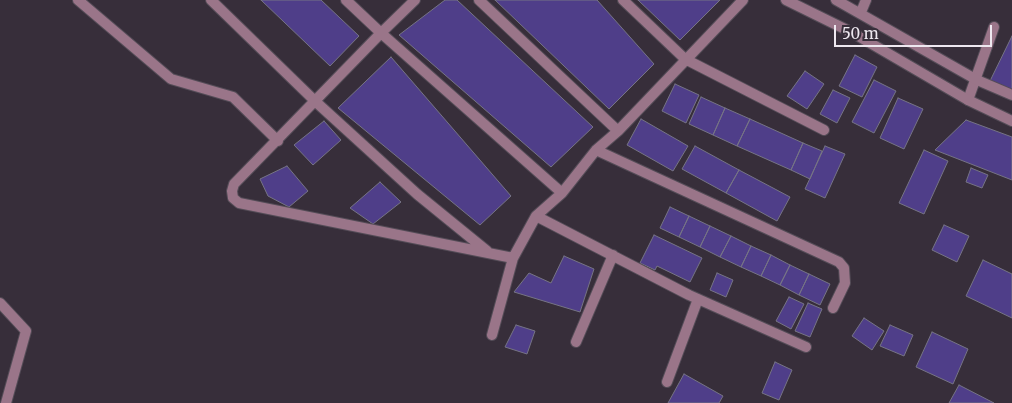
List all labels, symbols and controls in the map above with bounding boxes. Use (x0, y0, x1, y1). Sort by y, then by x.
scale bar (837, 15, 994, 47)
text: 50 m (842, 24, 879, 43)

